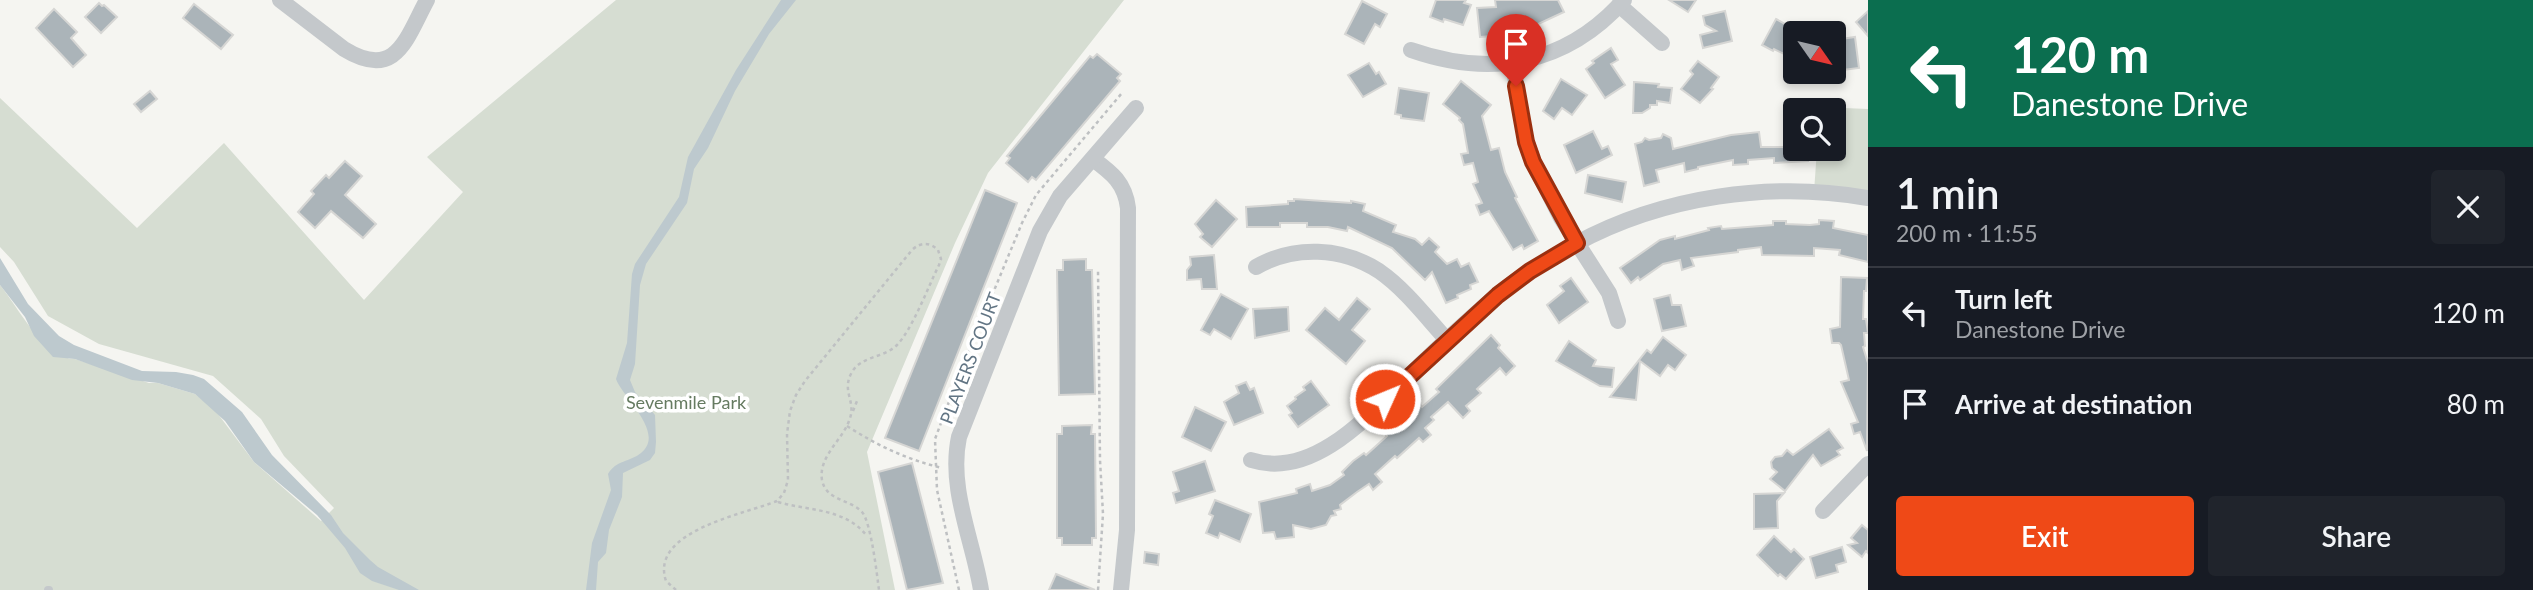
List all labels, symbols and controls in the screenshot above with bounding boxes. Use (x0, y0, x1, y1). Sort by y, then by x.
pin (1486, 14, 1546, 86)
north arrow (1783, 21, 1846, 84)
map controls (1783, 21, 1846, 161)
icon: arrive (1497, 25, 1535, 63)
text: 120 m (2011, 25, 2149, 83)
icon: left (1896, 28, 1987, 119)
text: Danestone Drive (2011, 84, 2248, 123)
button: search (1783, 98, 1846, 161)
text: 1 min (1896, 168, 2000, 218)
button: close (2431, 170, 2505, 244)
text: 200 m · 11:55 (1896, 219, 2038, 247)
text: Turn left (1955, 283, 2052, 315)
street label: PLAYERS COURT (935, 289, 1005, 427)
icon: left (1896, 294, 1934, 332)
text: 120 m (2432, 297, 2505, 329)
text: Danestone Drive (1955, 315, 2126, 343)
position arrow (1348, 362, 1422, 436)
icon: arrive (1896, 385, 1934, 423)
text: Arrive at destination (1955, 388, 2192, 420)
text: 80 m (2447, 388, 2505, 420)
park label: Sevenmile Park (626, 391, 747, 413)
button: Exit (1896, 496, 2194, 576)
button: Share (2208, 496, 2505, 576)

